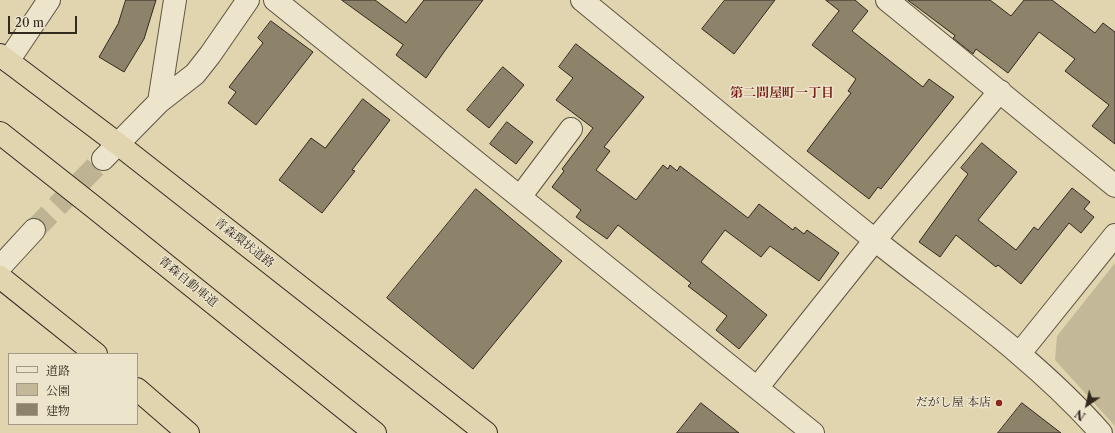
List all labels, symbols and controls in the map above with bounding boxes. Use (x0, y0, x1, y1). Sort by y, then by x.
scale bar (10, 8, 79, 34)
text: 20 m (15, 15, 44, 30)
district label: 第二問屋町一丁目 (730, 85, 834, 101)
street label: 青森環状道路 (211, 215, 277, 271)
street label: 青森自動車道 (155, 254, 221, 310)
legend (8, 353, 138, 425)
text: 道路 (46, 363, 70, 378)
text: 公園 (46, 383, 70, 398)
north arrow (1067, 385, 1107, 425)
place label: だがし屋 本店 (916, 396, 991, 410)
marker: だがし屋 本店 (994, 398, 1004, 408)
text: 建物 (46, 403, 70, 418)
text: N (1072, 406, 1088, 423)

